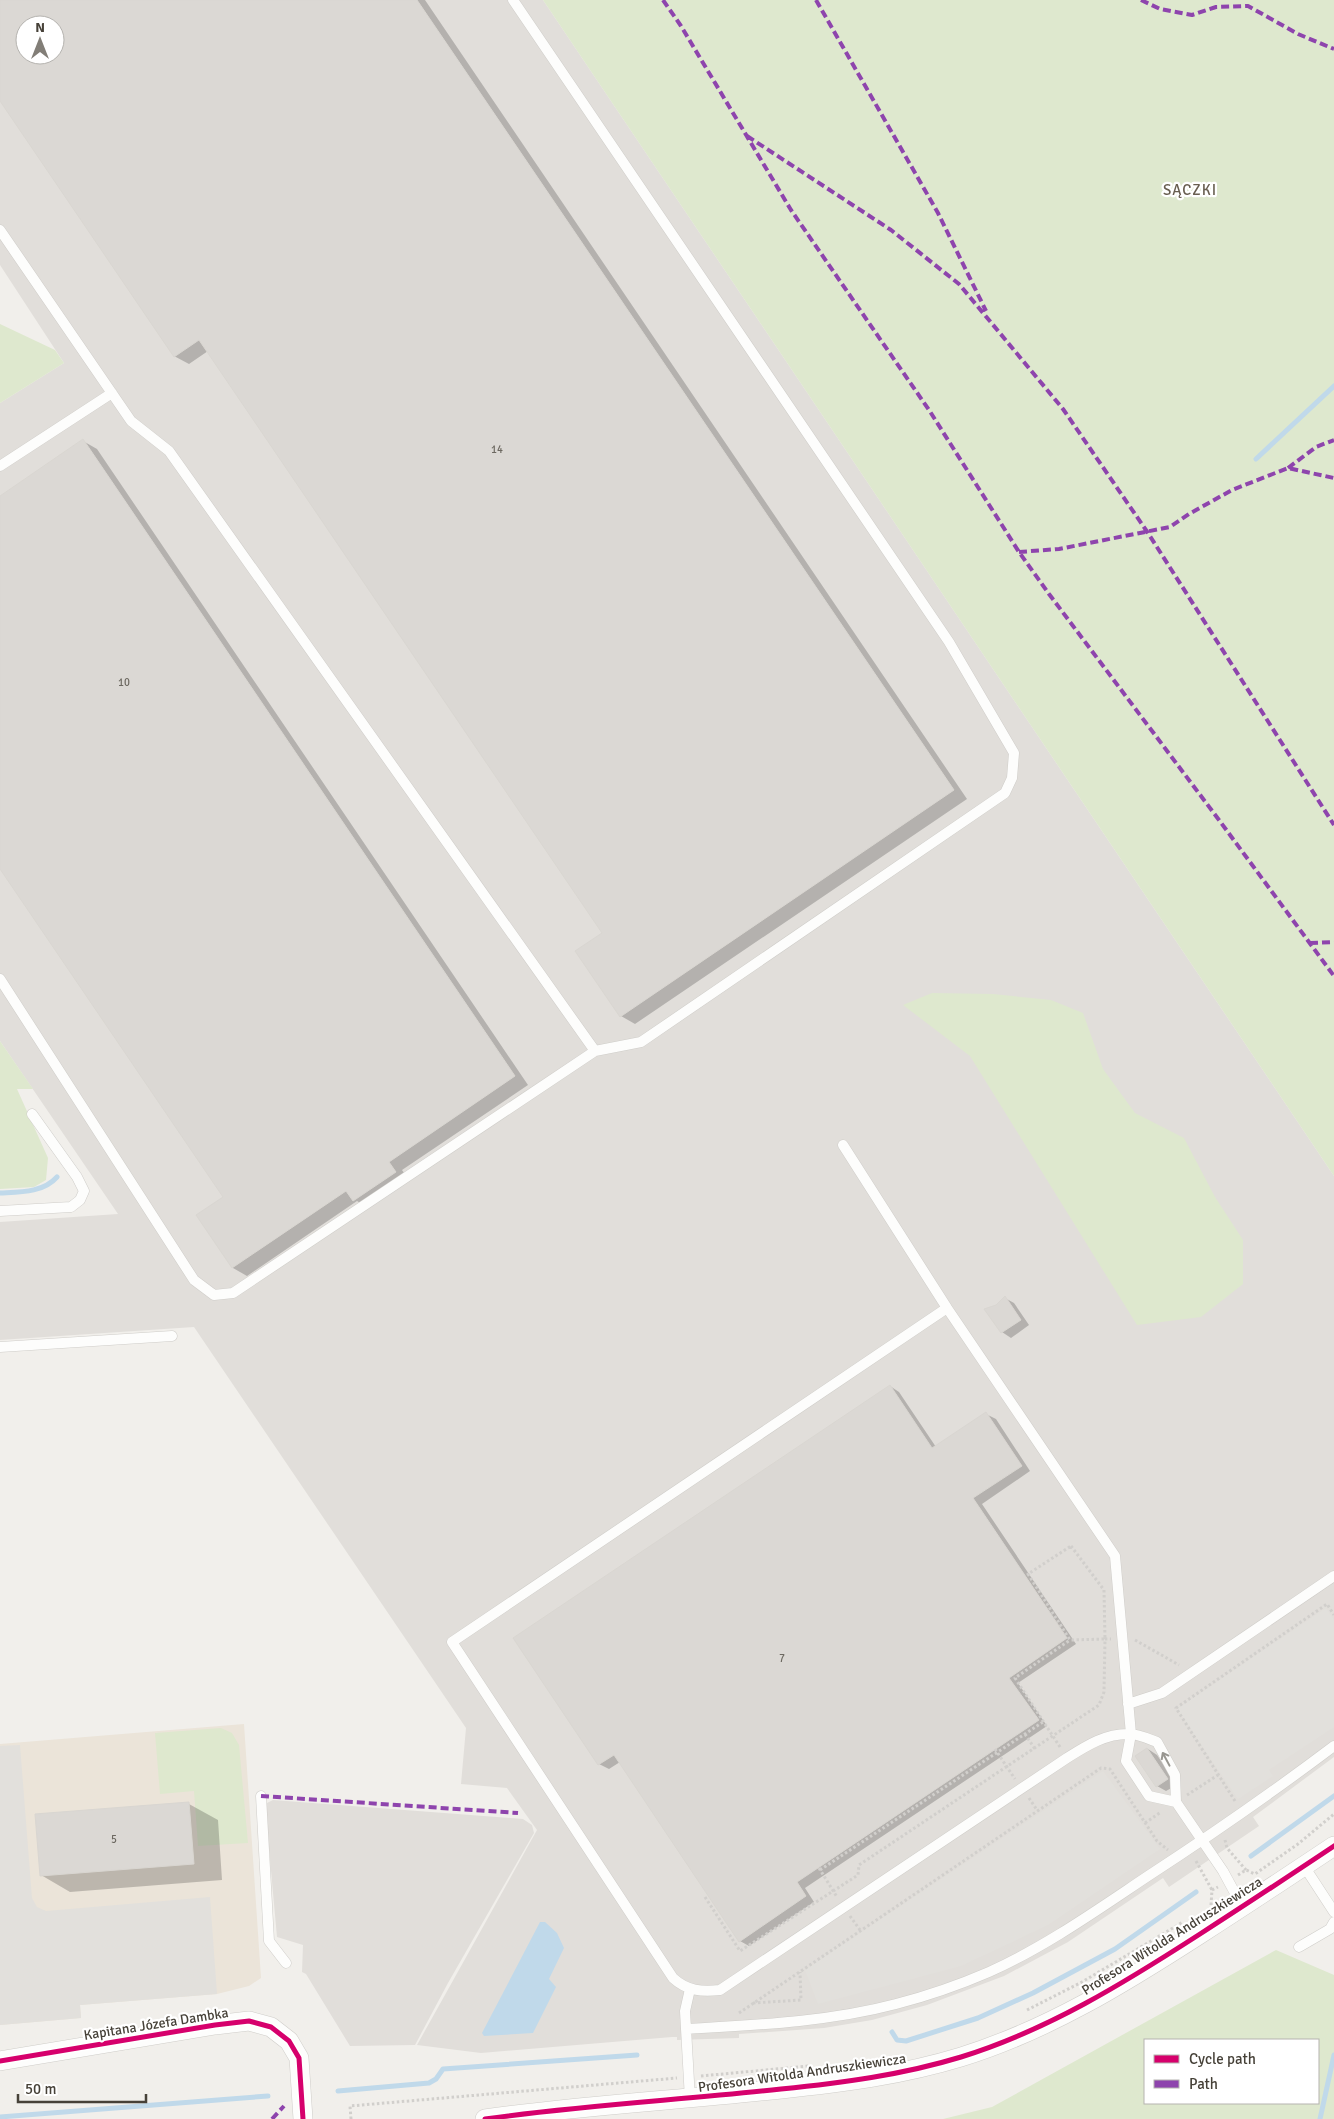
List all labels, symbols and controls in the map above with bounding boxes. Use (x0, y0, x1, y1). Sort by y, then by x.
north arrow (15, 15, 65, 65)
text: N (35, 19, 45, 36)
district label: SĄCZKI (1163, 181, 1217, 199)
house number: 14 (491, 443, 503, 456)
house number: 10 (118, 676, 130, 689)
house number: 7 (779, 1652, 785, 1665)
one-way arrow (1161, 1751, 1171, 1766)
house number: 5 (111, 1833, 117, 1846)
street label: Profesora Witolda Andruszkiewicza (1079, 1873, 1265, 1999)
street label: Kapitana Józefa Dambka (82, 2004, 230, 2044)
legend (1144, 2039, 1319, 2104)
street label: Profesora Witolda Andruszkiewicza (697, 2050, 907, 2096)
text: Cycle path (1189, 2050, 1256, 2068)
scale bar (18, 2072, 145, 2104)
text: Path (1189, 2075, 1218, 2093)
text: 50 m (25, 2080, 56, 2098)

